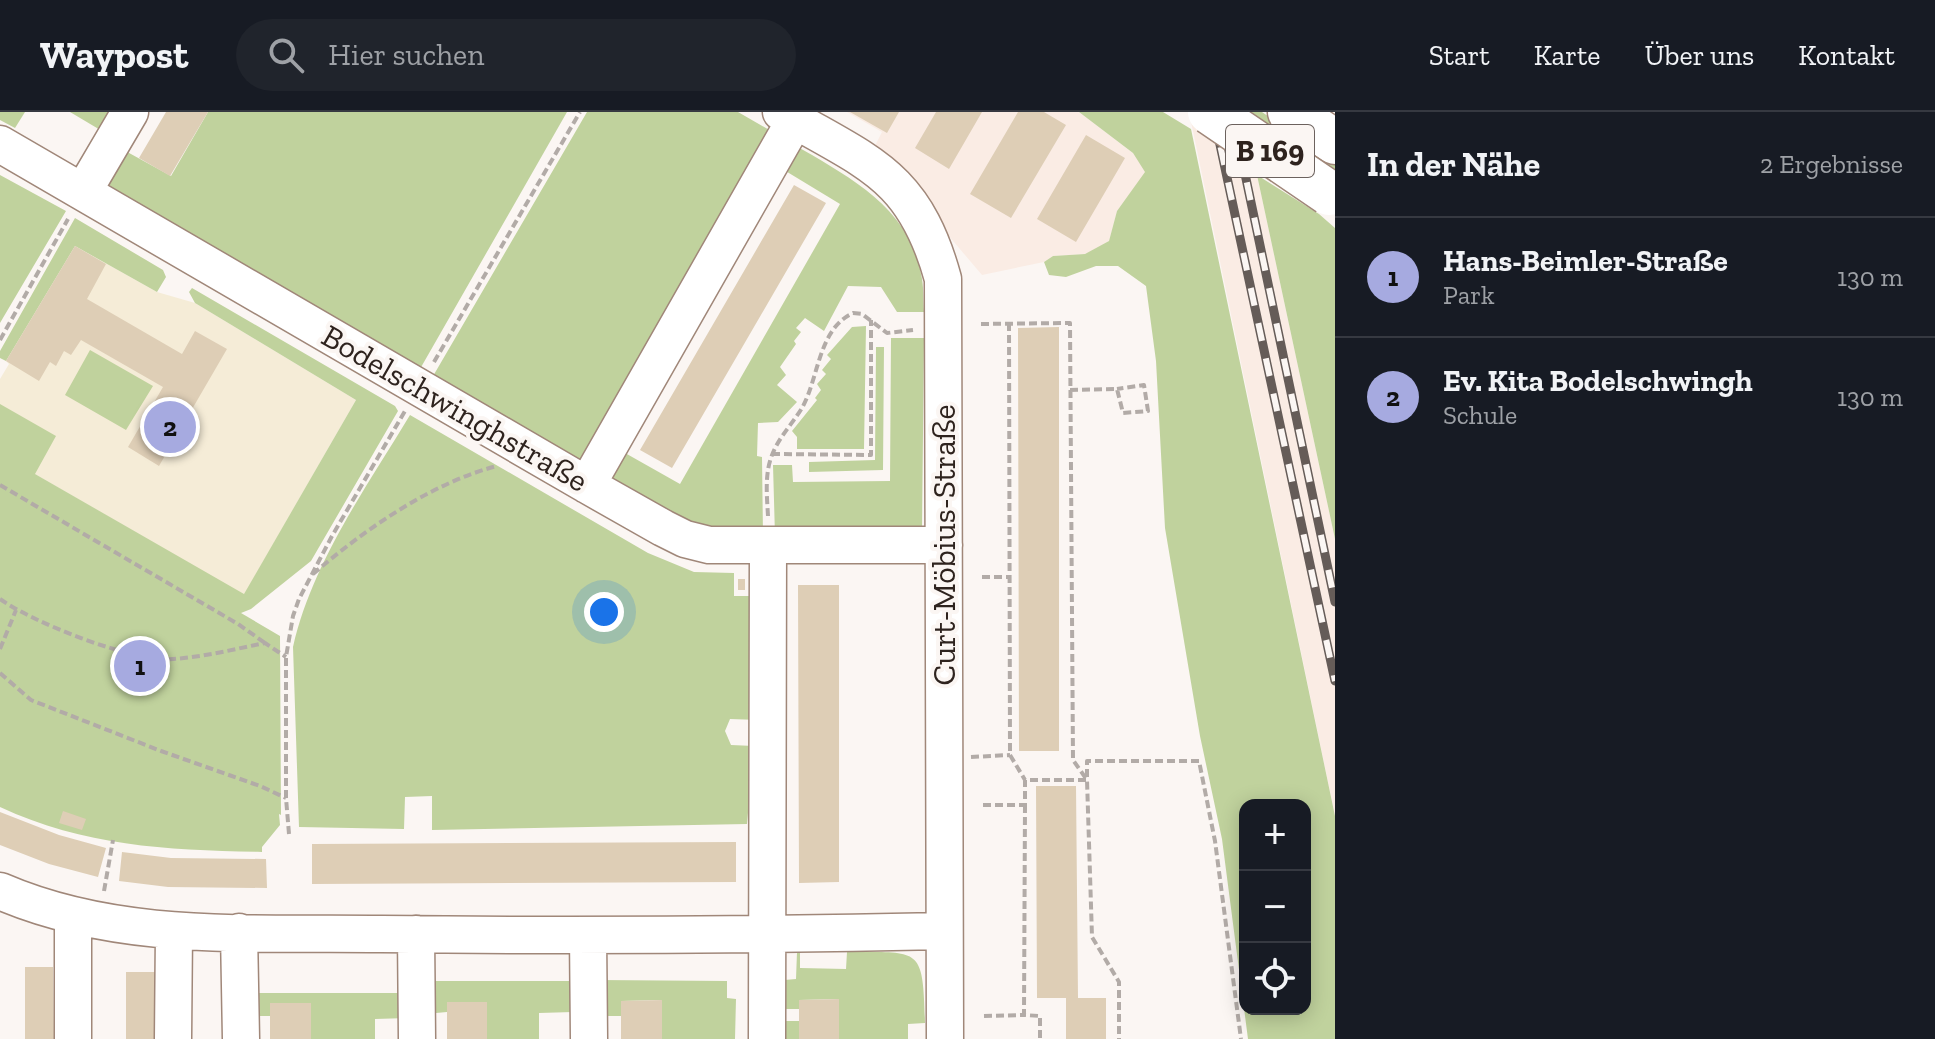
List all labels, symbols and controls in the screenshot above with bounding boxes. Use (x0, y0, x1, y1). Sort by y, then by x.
search box (236, 19, 796, 91)
text: Waypost (40, 32, 188, 78)
icon: search (264, 33, 308, 77)
text: Hier suchen (328, 37, 484, 73)
text: Start (1429, 39, 1490, 72)
text: Karte (1534, 39, 1600, 72)
text: Über uns (1644, 39, 1754, 72)
text: Kontakt (1798, 39, 1895, 72)
road number: B 169 (1226, 125, 1314, 177)
text: In der Nähe (1367, 144, 1540, 185)
text: 2 Ergebnisse (1760, 148, 1903, 180)
text: Hans-Beimler-Straße (1443, 243, 1728, 279)
text: 1 (1388, 261, 1398, 293)
text: 130 m (1837, 261, 1903, 293)
text: Park (1443, 279, 1495, 311)
street label: Bodelschwinghstraße (315, 316, 595, 500)
text: Ev. Kita Bodelschwingh (1443, 363, 1753, 399)
text: 2 (1386, 381, 1400, 413)
text: 130 m (1837, 381, 1903, 413)
pin: 2 (144, 397, 196, 457)
text: Schule (1443, 399, 1517, 431)
street label: Curt-Möbius-Straße (925, 404, 963, 686)
your location (584, 592, 624, 632)
pin: 1 (114, 636, 166, 696)
map controls (1239, 799, 1311, 1015)
button: + (1239, 799, 1311, 871)
button: − (1239, 871, 1311, 943)
button: locate (1239, 943, 1311, 1015)

